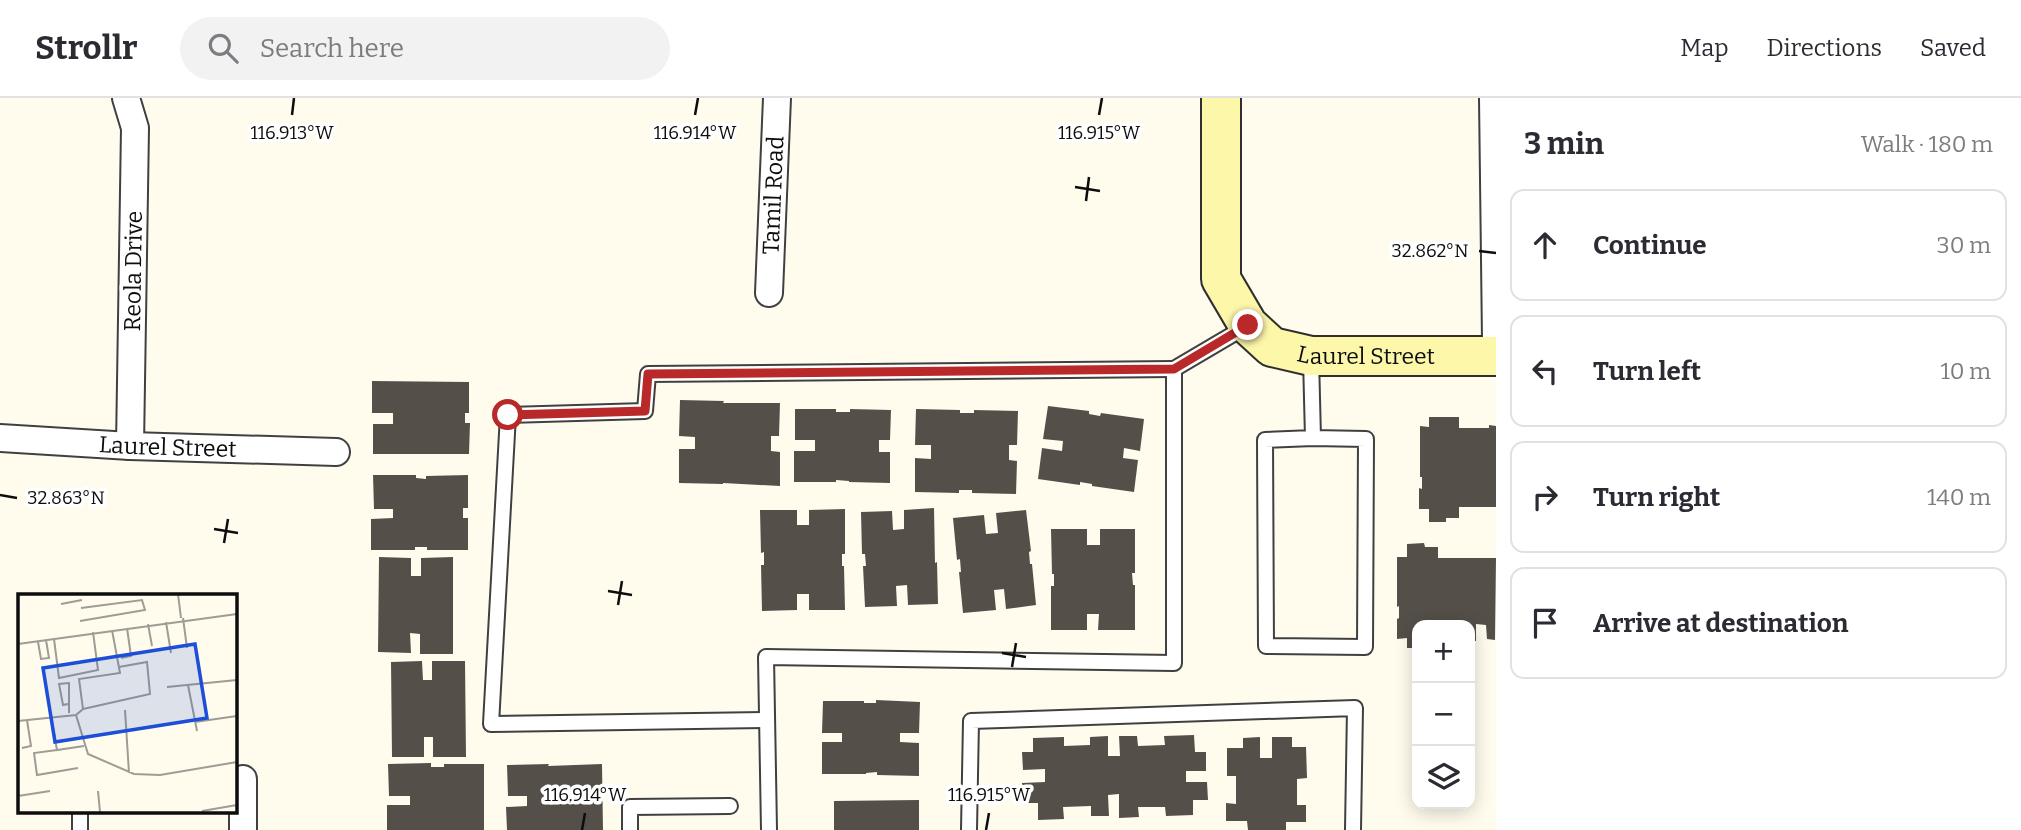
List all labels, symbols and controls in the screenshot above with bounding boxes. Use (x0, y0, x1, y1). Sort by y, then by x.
search box (180, 17, 670, 80)
text: Strollr (35, 28, 138, 68)
icon: search (204, 29, 242, 67)
text: Search here (260, 33, 404, 64)
text: Map (1680, 34, 1729, 62)
text: Directions (1767, 34, 1882, 62)
text: Saved (1920, 34, 1986, 62)
text: 116.913°W (250, 122, 334, 144)
text: 116.914°W (654, 122, 737, 144)
text: 116.915°W (1058, 122, 1141, 144)
text: 3 min (1524, 126, 1604, 162)
text: Walk · 180 m (1861, 130, 1993, 158)
street label: Tamil Road (757, 135, 789, 255)
street label: Reola Drive (118, 210, 148, 332)
icon: ahead (1526, 226, 1564, 264)
text: Continue (1593, 230, 1707, 261)
text: 30 m (1937, 231, 1991, 259)
text: 32.862°N (1391, 240, 1469, 262)
route end (1232, 309, 1263, 340)
street label: Laurel Street (1294, 339, 1435, 370)
icon: left (1526, 352, 1564, 390)
text: Turn left (1593, 356, 1701, 387)
text: 10 m (1940, 357, 1991, 385)
route start (492, 399, 523, 430)
street label: Laurel Street (98, 430, 237, 463)
icon: right (1526, 478, 1564, 516)
text: Turn right (1593, 482, 1720, 513)
text: 140 m (1927, 483, 1991, 511)
text: 32.863°N (27, 487, 105, 509)
inset map (18, 594, 236, 812)
icon: arrive (1526, 604, 1564, 642)
text: Arrive at destination (1593, 608, 1848, 639)
map controls (1412, 620, 1475, 809)
button: + (1412, 620, 1475, 683)
button: − (1412, 683, 1475, 746)
button: layers (1412, 746, 1475, 809)
text: 116.914°W (544, 784, 627, 806)
text: 116.915°W (948, 784, 1031, 806)

